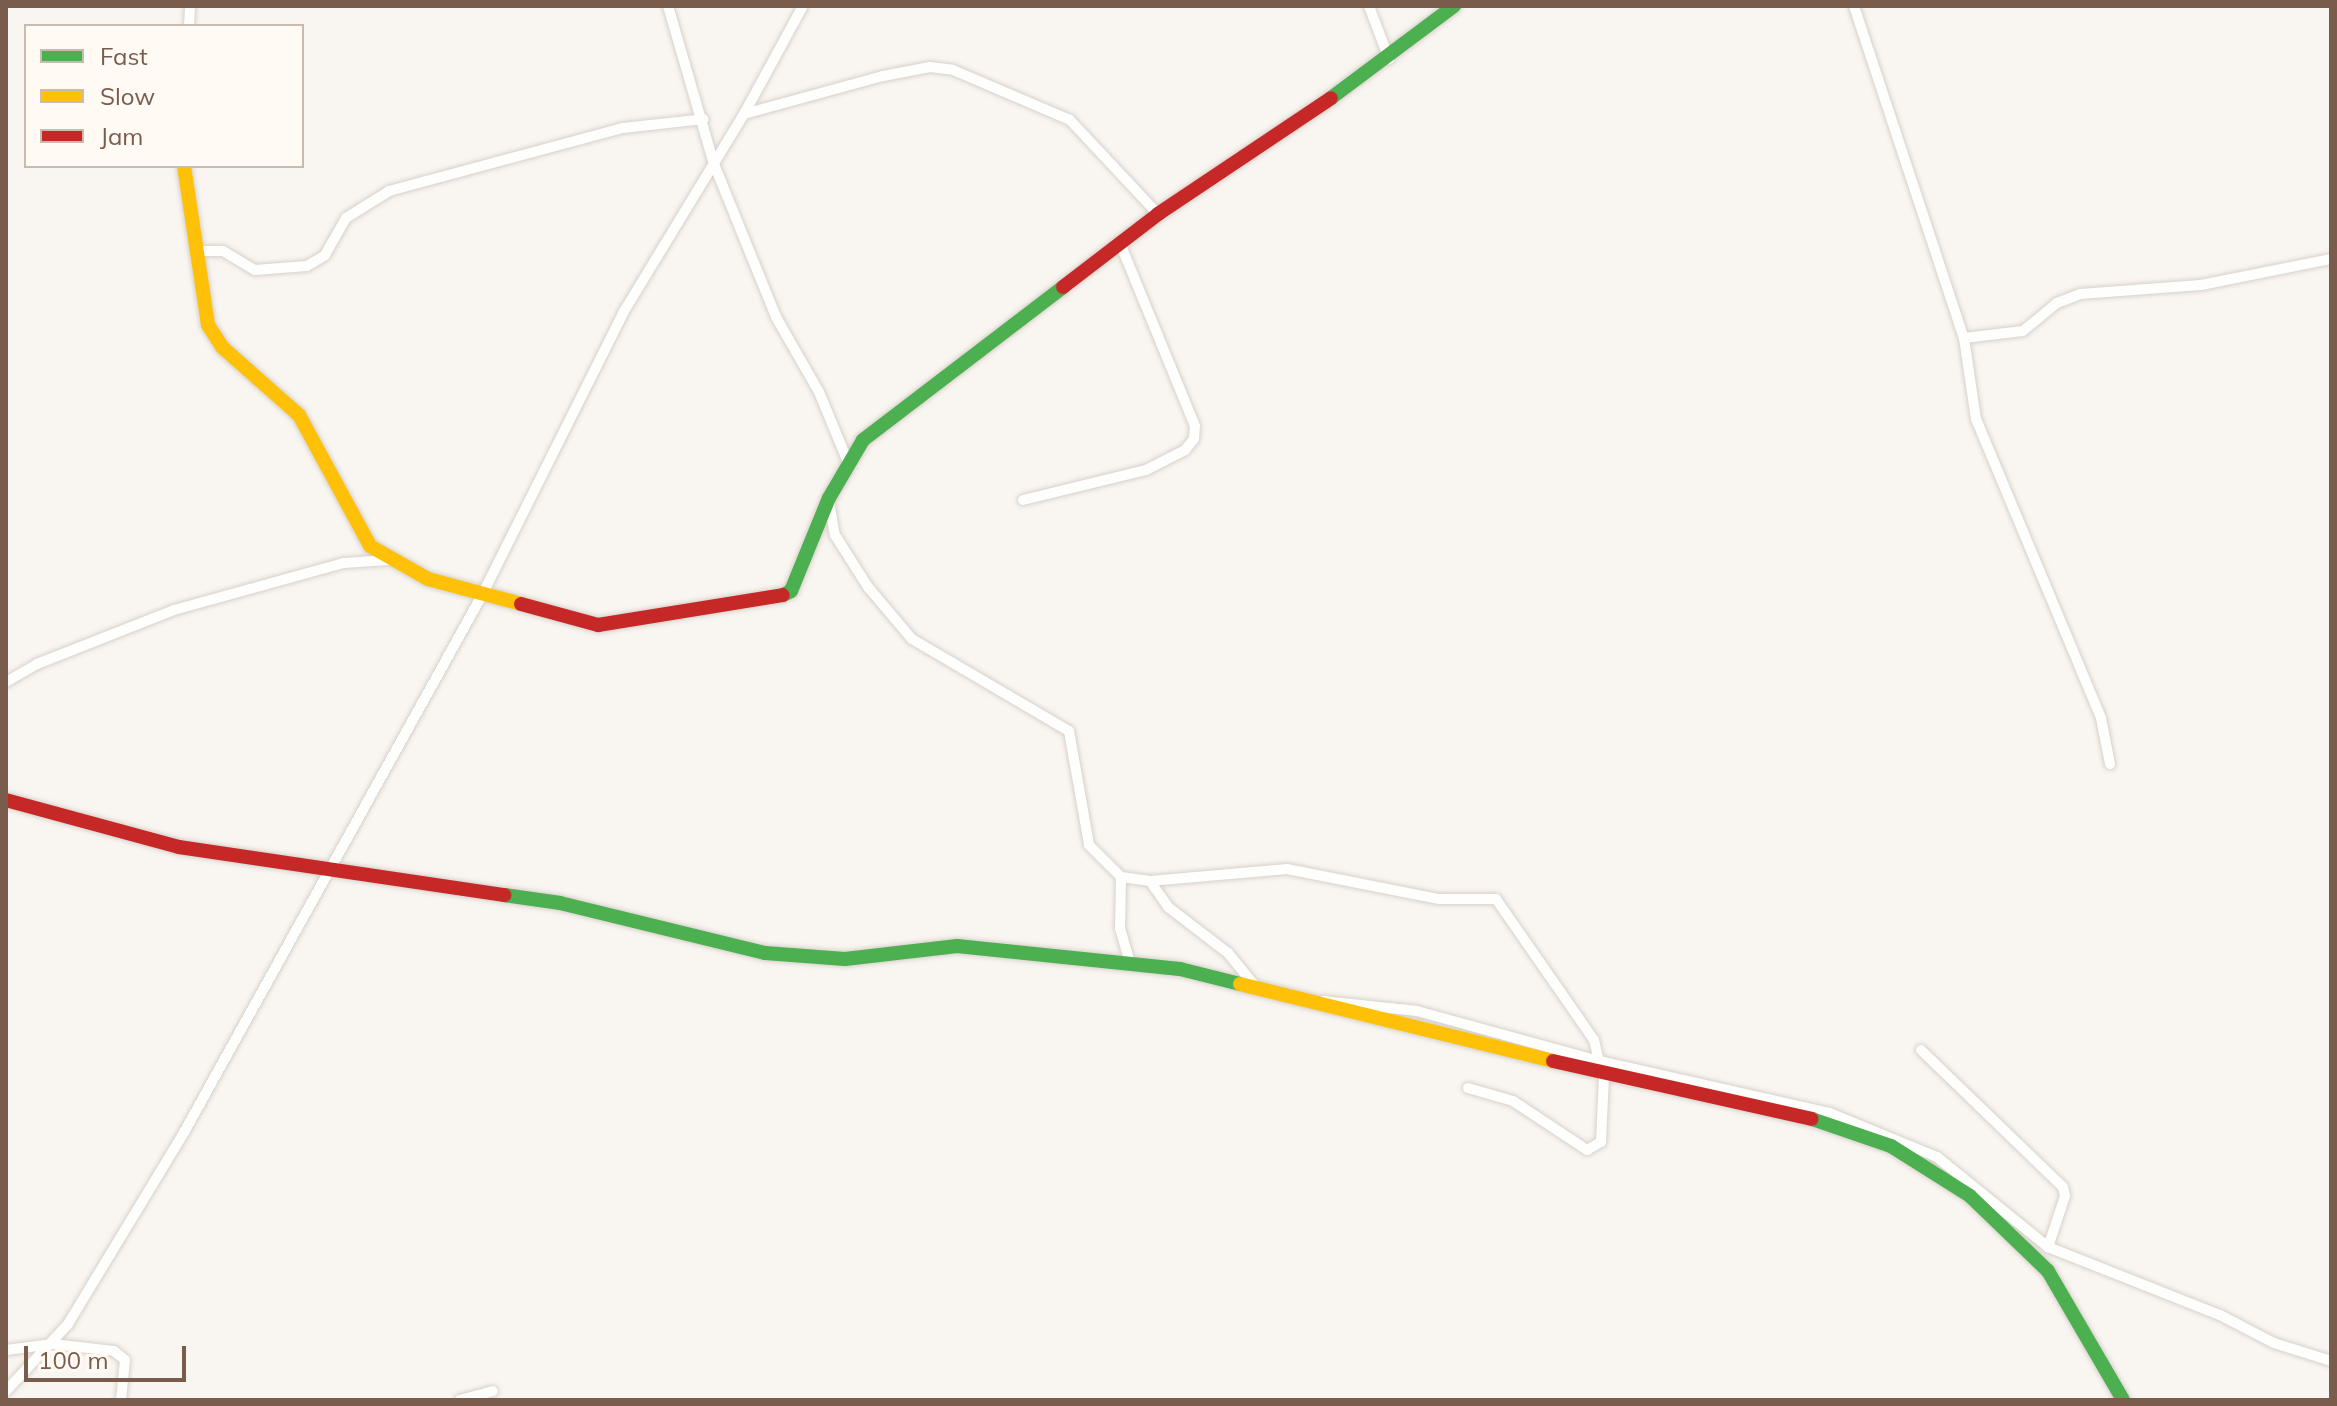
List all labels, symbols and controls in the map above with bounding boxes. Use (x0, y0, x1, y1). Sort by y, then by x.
legend (24, 24, 304, 168)
text: Fast (100, 41, 148, 71)
text: Slow (100, 81, 155, 111)
text: Jam (100, 121, 143, 151)
scale bar (28, 1330, 190, 1380)
text: 100 m (38, 1345, 109, 1375)

